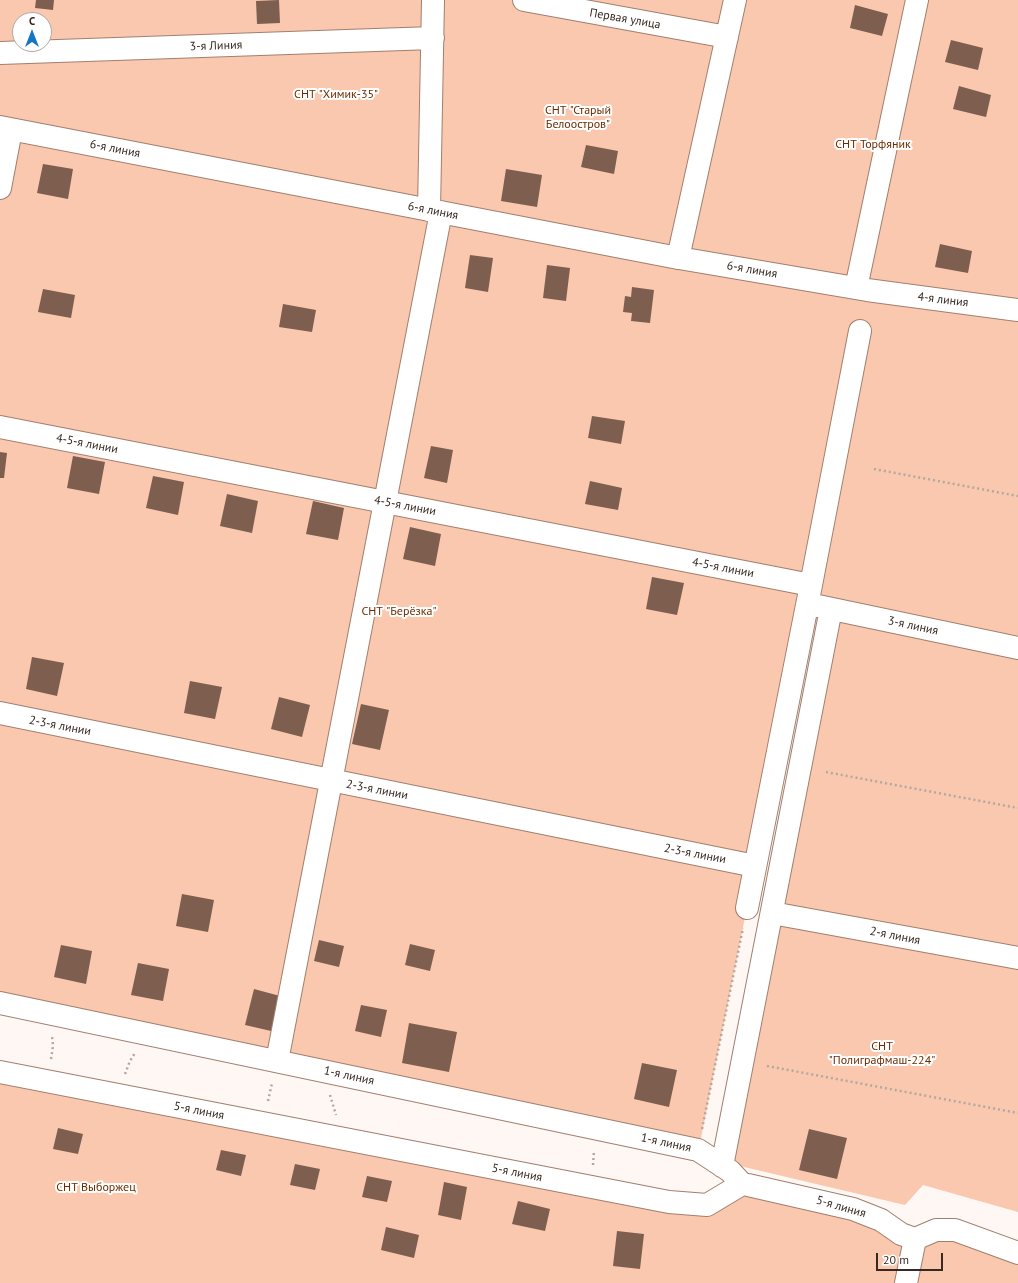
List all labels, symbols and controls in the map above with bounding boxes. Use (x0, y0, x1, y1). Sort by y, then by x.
street label: Первая улица (588, 6, 662, 32)
north arrow (12, 12, 52, 52)
text: С (29, 14, 35, 28)
street label: 3-я Линия (189, 38, 243, 54)
park label: СНТ "Химик-35" (294, 88, 378, 102)
park label: СНТ "Старый Белоостров" (545, 104, 611, 132)
street label: 6-я линия (89, 137, 141, 161)
park label: СНТ Торфяник (835, 138, 911, 152)
street label: 6-я линия (407, 199, 459, 223)
street label: 6-я линия (726, 258, 778, 282)
street label: 4-я линия (917, 290, 969, 310)
street label: 4-5-я линии (55, 431, 119, 457)
street label: 4-5-я линии (373, 493, 437, 519)
street label: 4-5-я линии (691, 555, 755, 581)
park label: СНТ "Берёзка" (361, 605, 437, 619)
street label: 3-я линия (887, 614, 939, 638)
street label: 2-3-я линии (28, 713, 92, 739)
street label: 2-3-я линии (345, 777, 409, 803)
street label: 2-3-я линии (663, 841, 727, 867)
street label: 2-я линия (869, 924, 921, 948)
park label: СНТ "Полиграфмаш-224" (829, 1040, 935, 1068)
street label: 1-я линия (323, 1064, 375, 1088)
street label: 5-я линия (173, 1099, 225, 1123)
street label: 1-я линия (640, 1131, 692, 1155)
street label: 5-я линия (491, 1161, 543, 1185)
park label: СНТ Выборжец (56, 1181, 136, 1195)
street label: 5-я линия (814, 1193, 868, 1221)
scale bar (878, 1245, 945, 1271)
text: 20 m (883, 1252, 909, 1267)

